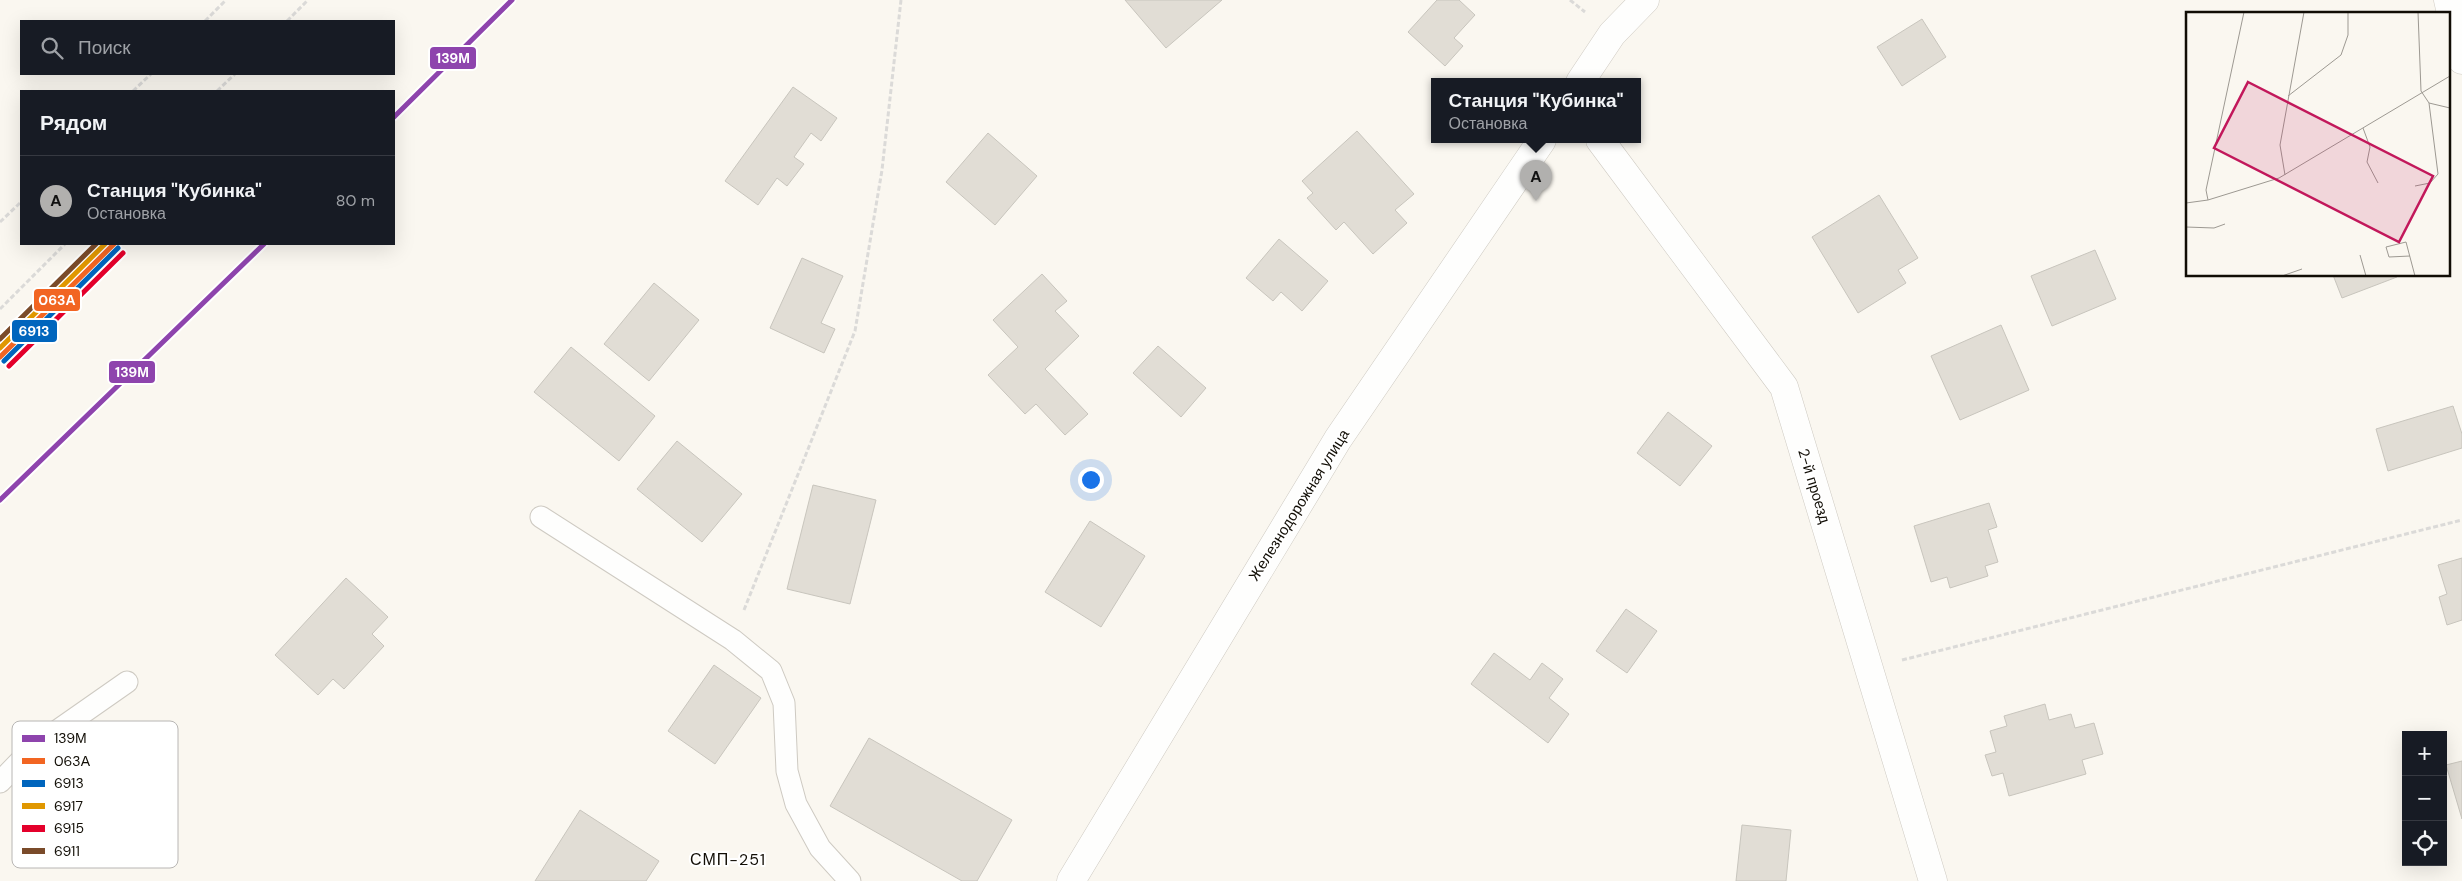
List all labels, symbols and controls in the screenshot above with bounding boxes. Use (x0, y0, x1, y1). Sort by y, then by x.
inset map (2186, 12, 2450, 276)
search box (20, 20, 395, 75)
icon: search (38, 34, 66, 62)
text: Поиск (78, 35, 131, 60)
line badge: 139М (429, 46, 477, 70)
text: 139М (436, 49, 470, 67)
popup (1431, 78, 1641, 143)
text: Станция "Кубинка" (1448, 88, 1624, 113)
text: Рядом (40, 109, 107, 137)
text: Остановка (1448, 113, 1527, 134)
pin: A (1520, 160, 1552, 201)
text: Станция "Кубинка" (87, 178, 262, 203)
text: A (50, 190, 62, 211)
text: 80 m (336, 190, 375, 211)
text: Остановка (87, 203, 166, 224)
line badge: 063А (33, 288, 81, 312)
text: 063А (38, 291, 76, 309)
line badge: 6913 (11, 319, 58, 343)
text: 6913 (19, 322, 49, 340)
line badge: 139М (108, 360, 156, 384)
text: 139М (115, 363, 149, 381)
street label: Железнодорожная улица (1244, 425, 1354, 585)
street label: 2-й проезд (1793, 446, 1835, 526)
your location (1078, 467, 1104, 493)
legend (12, 721, 178, 868)
text: 139М (54, 729, 87, 747)
map controls (2402, 731, 2447, 866)
button: + (2402, 731, 2447, 776)
text: 063А (54, 752, 91, 770)
text: 6913 (54, 774, 84, 792)
button: − (2402, 776, 2447, 821)
text: 6917 (54, 797, 83, 815)
text: 6915 (54, 819, 84, 837)
button: locate (2402, 821, 2447, 866)
text: 6911 (54, 842, 80, 860)
district label: СМП-251 (690, 849, 766, 870)

